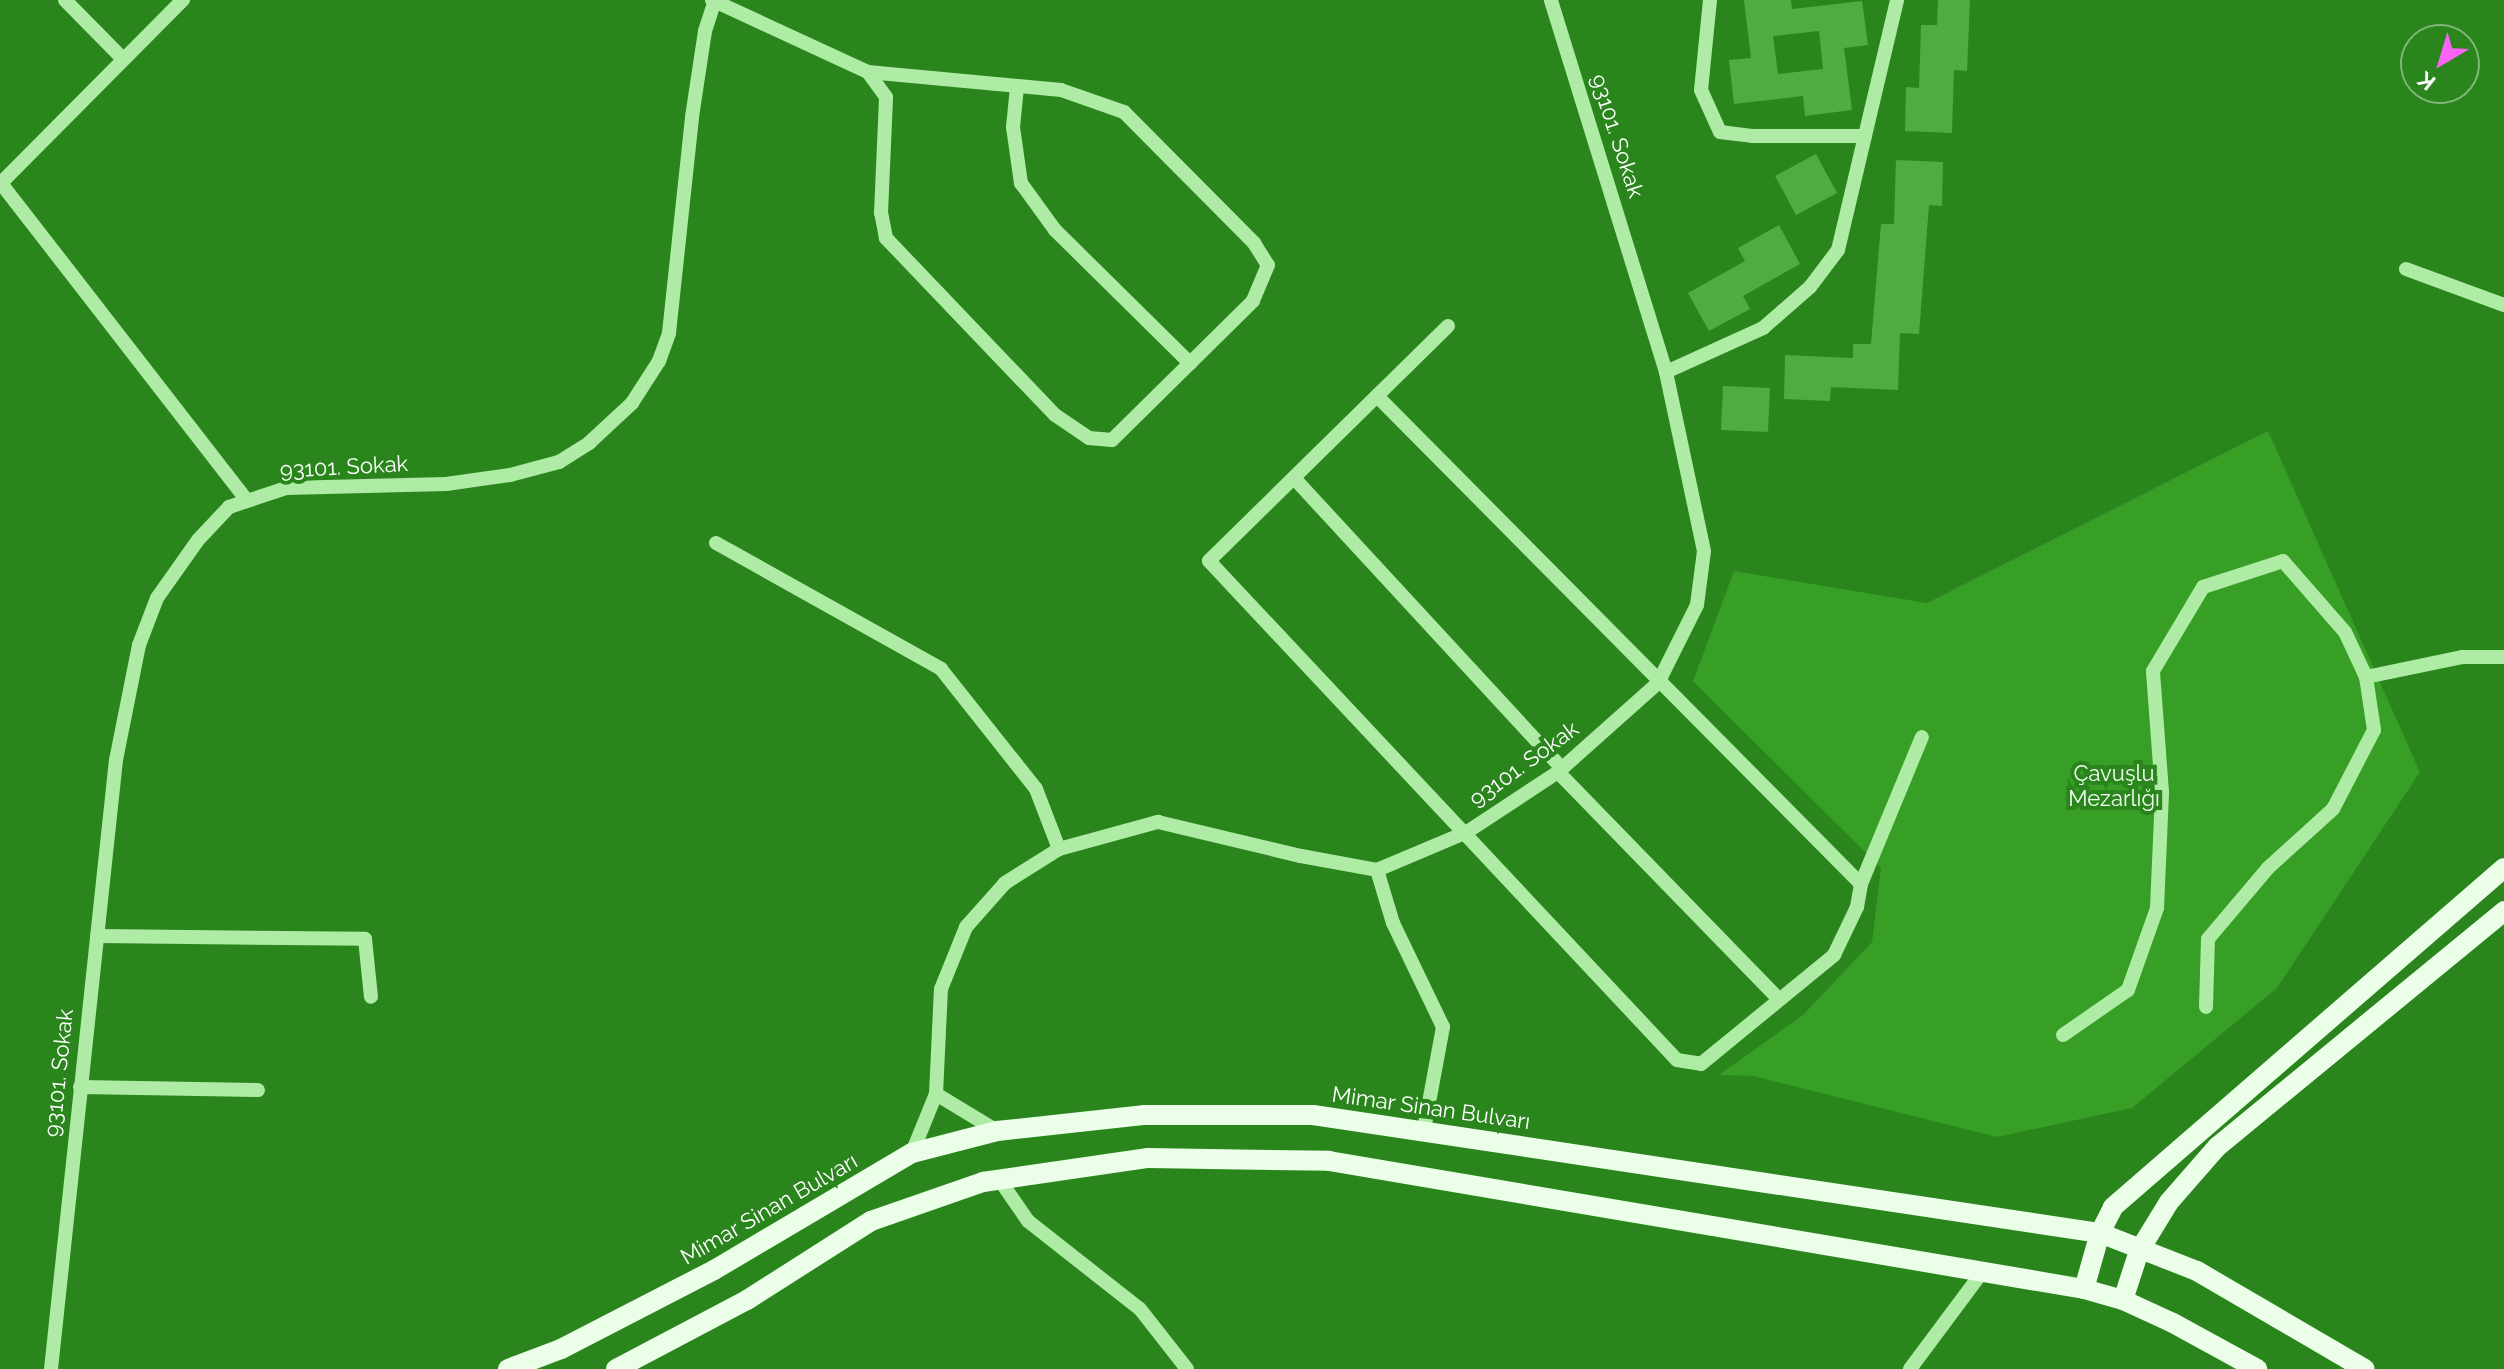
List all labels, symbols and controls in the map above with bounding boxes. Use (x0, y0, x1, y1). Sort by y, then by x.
north arrow (2400, 24, 2480, 104)
text: K (2413, 67, 2440, 96)
street label: 93101. Sokak (1585, 71, 1649, 201)
street label: 93101. Sokak (279, 450, 409, 484)
street label: 93101. Sokak (1464, 716, 1584, 812)
park label: Çavuşlu Mezarlığı (2068, 760, 2160, 812)
street label: 93101. Sokak (39, 1008, 79, 1138)
street label: Mimar Sinan Bulvarı (1330, 1081, 1532, 1135)
street label: Mimar Sinan Bulvarı (676, 1147, 862, 1271)

